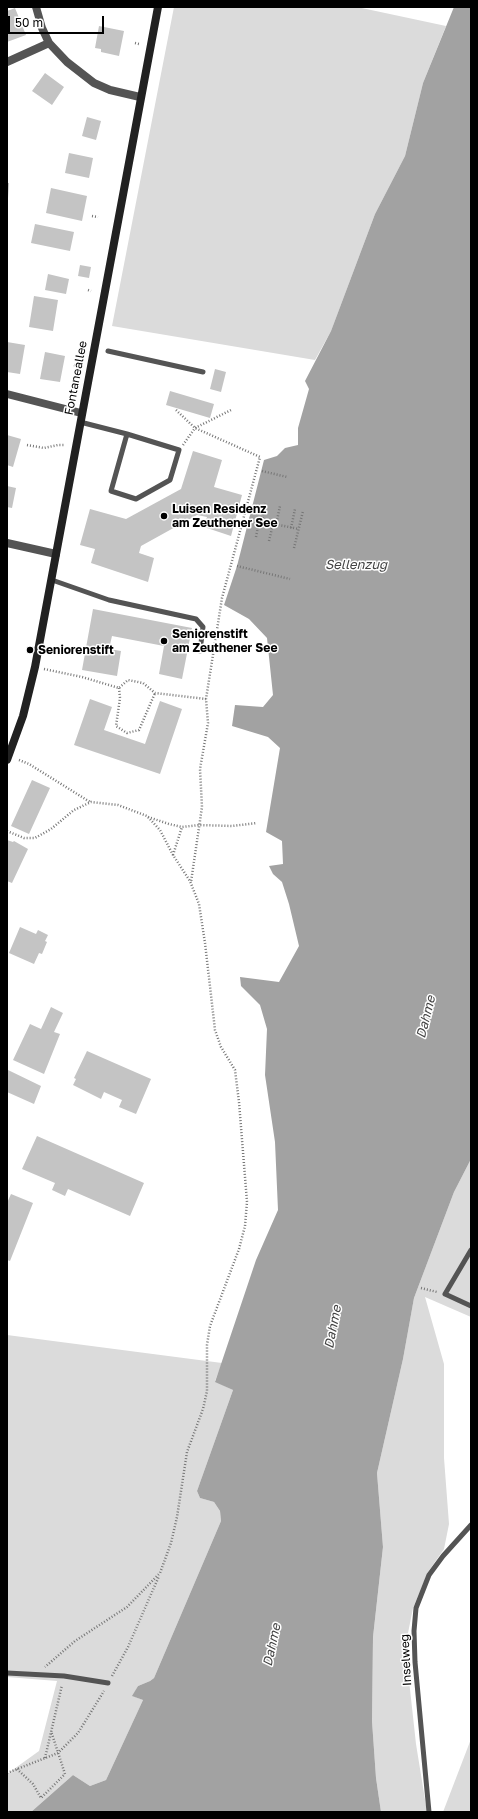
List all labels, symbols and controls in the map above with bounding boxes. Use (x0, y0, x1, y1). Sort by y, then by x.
scale bar (10, 8, 106, 34)
text: 50 m (15, 15, 43, 30)
street label: Fontaneallee (62, 339, 90, 417)
place label: Luisen Residenz am Zeuthener See (172, 502, 277, 530)
marker: Luisen Residenz am Zeuthener See (159, 511, 169, 521)
water label: Sellenzug (325, 557, 387, 573)
place label: Seniorenstift am Zeuthener See (172, 627, 277, 655)
marker: Seniorenstift am Zeuthener See (159, 636, 169, 646)
place label: Seniorenstift (38, 643, 114, 657)
marker: Seniorenstift (25, 645, 35, 655)
water label: Dahme (413, 994, 439, 1040)
water label: Dahme (321, 1304, 345, 1350)
water label: Dahme (260, 1622, 284, 1668)
street label: Inselweg (397, 1634, 415, 1686)

